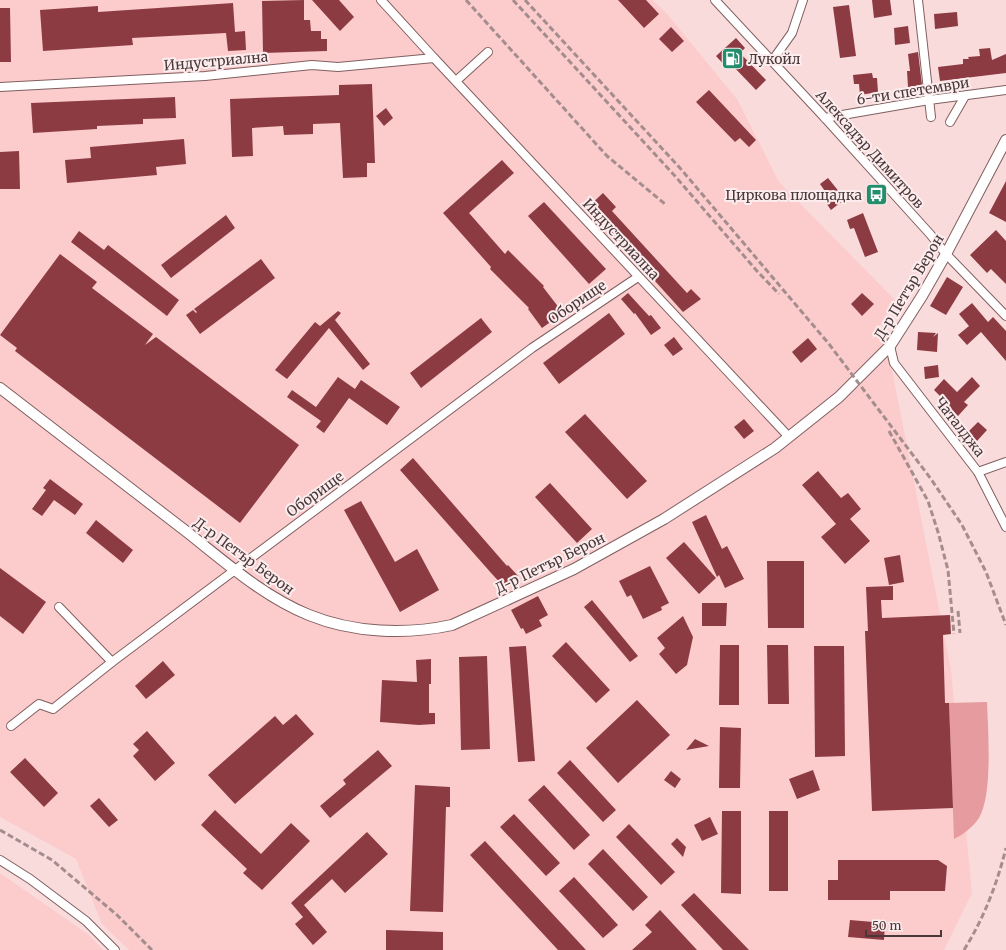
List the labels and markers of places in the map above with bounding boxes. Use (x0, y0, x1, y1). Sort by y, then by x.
fuel station icon: Лукойл (719, 46, 745, 72)
place label: Лукойл (748, 50, 801, 68)
bus stop icon: Циркова площадка (864, 182, 890, 208)
place label: Циркова площадка (725, 186, 862, 204)

